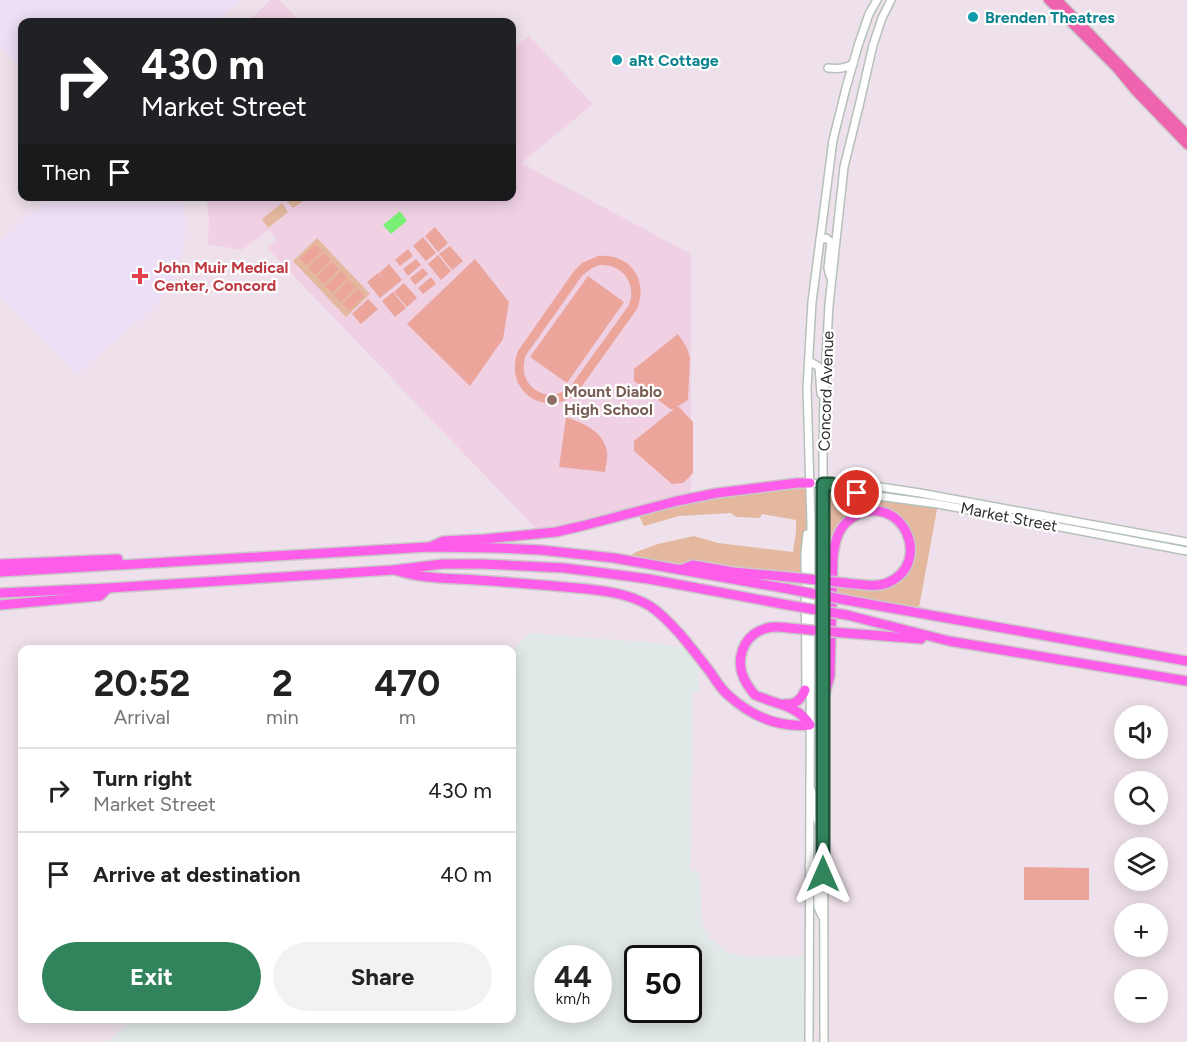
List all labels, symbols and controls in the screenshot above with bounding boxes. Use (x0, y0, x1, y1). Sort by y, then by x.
place label: Brenden Theatres (985, 8, 1115, 27)
marker: Brenden Theatres (966, 10, 980, 24)
text: 430 m (141, 39, 265, 90)
icon: right (42, 42, 120, 120)
place label: aRt Cottage (629, 51, 719, 70)
marker: aRt Cottage (610, 53, 624, 67)
text: Market Street (141, 90, 307, 123)
icon: arrive (103, 156, 136, 189)
text: Then (42, 159, 91, 186)
place label: John Muir Medical Center, Concord (154, 258, 289, 295)
marker: John Muir Medical Center, Concord (131, 267, 149, 285)
street label: Concord Avenue (814, 330, 838, 452)
place label: Mount Diablo High School (564, 382, 662, 419)
marker: Mount Diablo High School (545, 393, 559, 407)
pin (831, 467, 882, 518)
icon: arrive (840, 476, 873, 509)
street label: Market Street (959, 498, 1059, 536)
text: 20:52 (94, 662, 190, 705)
text: 2 (272, 662, 293, 705)
text: 470 (374, 662, 440, 705)
text: Arrival (114, 705, 170, 729)
text: min (266, 705, 299, 729)
text: m (399, 705, 416, 729)
map controls (1114, 705, 1168, 1023)
button: sound (1114, 705, 1168, 759)
text: Turn right (93, 765, 192, 792)
button: search (1114, 771, 1168, 825)
icon: right (42, 774, 75, 807)
text: 430 m (428, 777, 492, 804)
text: Market Street (93, 792, 216, 816)
button: layers (1114, 837, 1168, 891)
position arrow (791, 842, 855, 906)
icon: arrive (42, 858, 75, 891)
text: Arrive at destination (93, 861, 301, 888)
text: 40 m (440, 861, 492, 888)
button: + (1114, 903, 1168, 957)
button: Exit (42, 942, 261, 1011)
button: Share (273, 942, 492, 1011)
speed limit sign: 50 (624, 945, 702, 1023)
text: 44 (554, 958, 592, 995)
button: − (1114, 969, 1168, 1023)
text: km/h (556, 990, 590, 1008)

